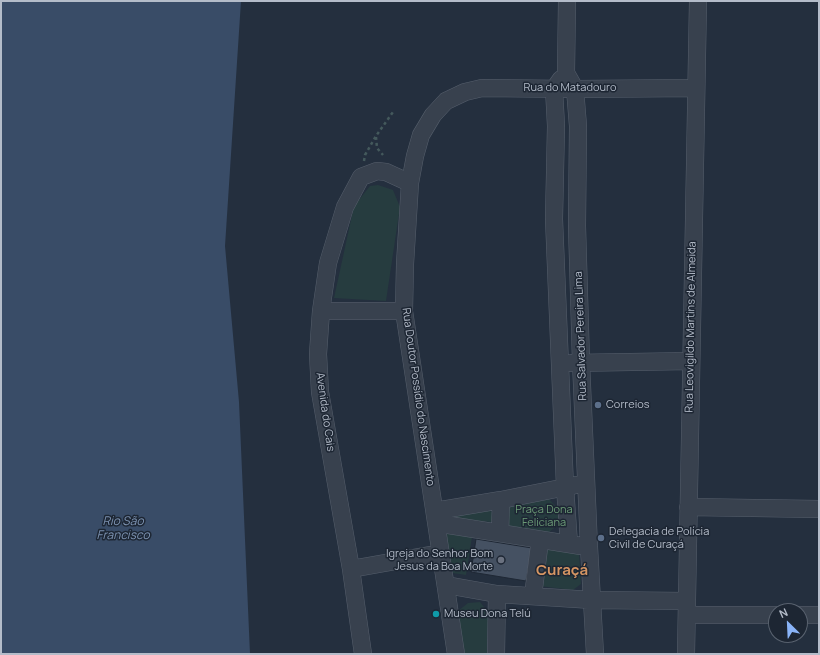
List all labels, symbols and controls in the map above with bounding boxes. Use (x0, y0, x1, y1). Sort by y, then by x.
street label: Rua do Matadouro (524, 81, 616, 95)
street label: Rua Leovigildo Martins de Almeida (683, 241, 699, 413)
street label: Rua Salvador Pereira Lima (572, 271, 590, 401)
street label: Rua Doutor Possídio do Nascimento (399, 307, 437, 487)
street label: Avenida do Cais (313, 372, 337, 452)
place label: Correios (606, 398, 649, 412)
marker: Correios (593, 400, 603, 410)
park label: Praça Dona Feliciana (515, 503, 573, 529)
water label: Rio São Francisco (96, 515, 150, 543)
place label: Delegacia de Polícia Civil de Curaçá (609, 525, 709, 551)
marker: Delegacia de Polícia Civil de Curaçá (596, 533, 606, 543)
place label: Igreja do Senhor Bom Jesus da Boa Morte (386, 547, 493, 573)
marker: Igreja do Senhor Bom Jesus da Boa Morte (496, 555, 506, 565)
district label: Curaçá (536, 562, 588, 580)
north arrow (768, 603, 808, 643)
text: N (777, 604, 790, 621)
place label: Museu Dona Telú (444, 607, 531, 621)
marker: Museu Dona Telú (431, 609, 441, 619)

